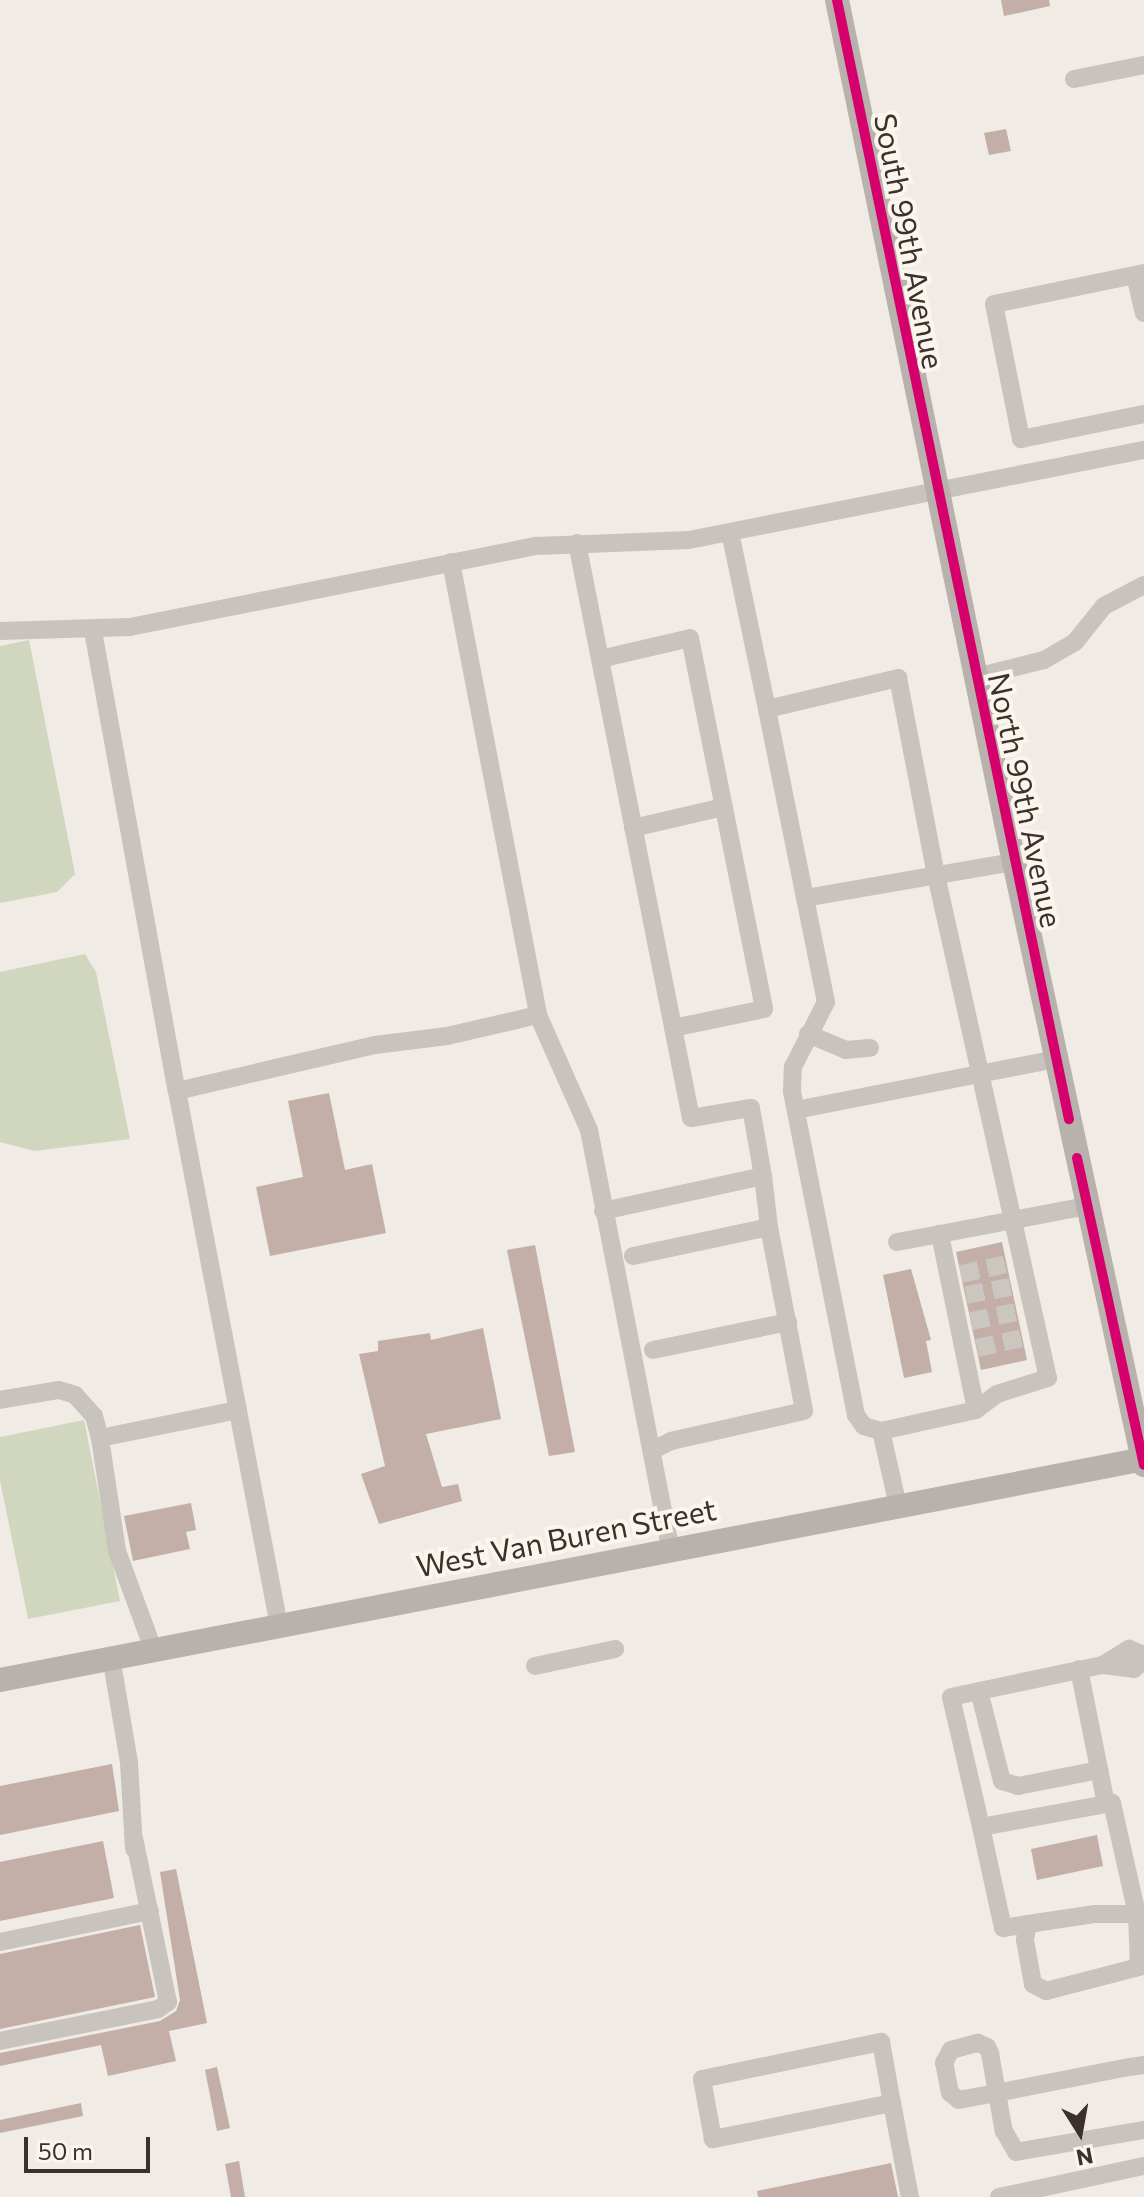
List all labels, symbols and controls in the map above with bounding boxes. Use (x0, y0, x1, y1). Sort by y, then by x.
street label: South 99th Avenue (868, 110, 952, 372)
street label: North 99th Avenue (981, 669, 1071, 931)
street label: West Van Buren Street (413, 1490, 719, 1584)
north arrow (1040, 2093, 1120, 2173)
scale bar (28, 2121, 154, 2171)
text: 50 m (38, 2136, 93, 2165)
text: N (1074, 2142, 1095, 2172)

